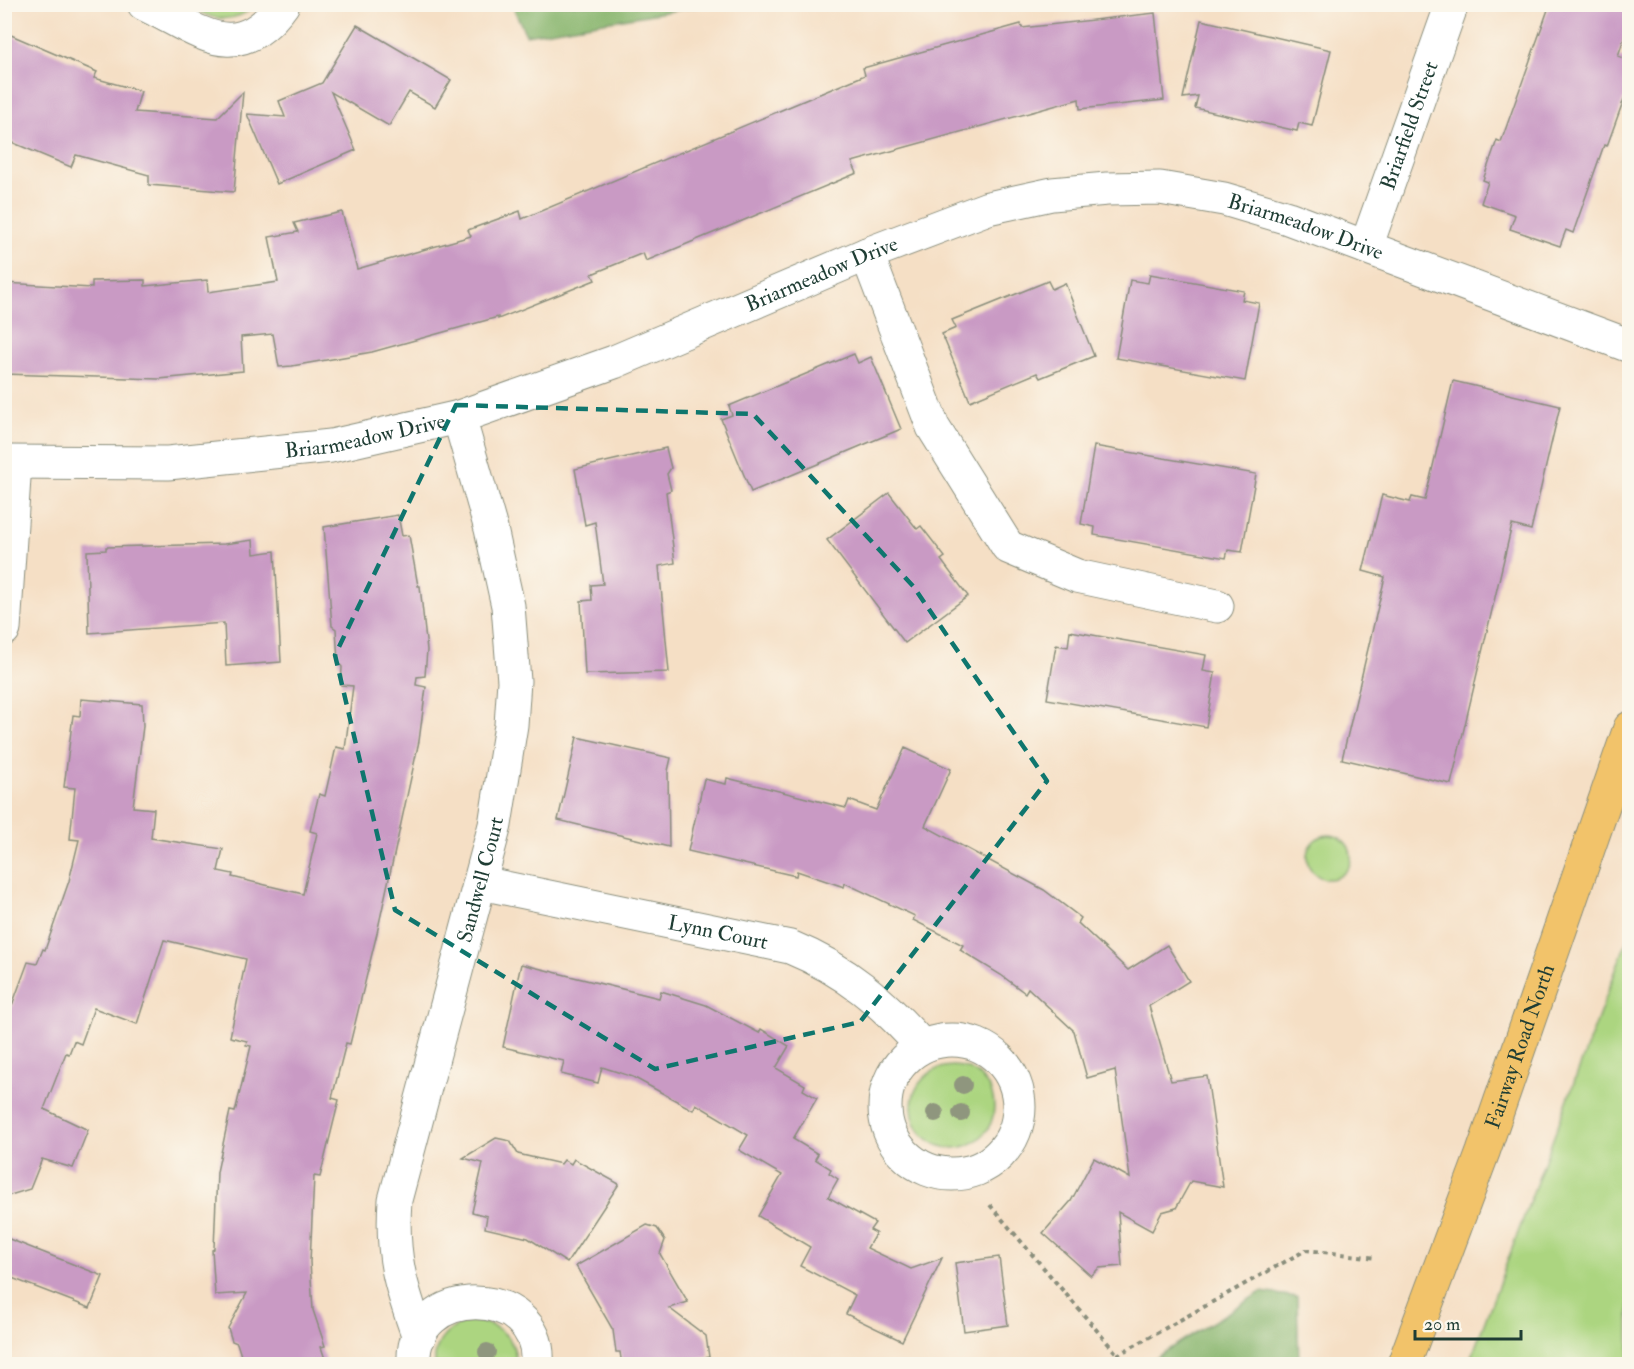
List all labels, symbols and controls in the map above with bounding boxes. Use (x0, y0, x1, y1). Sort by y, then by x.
street label: Briarfield Street (1374, 57, 1444, 193)
street label: Briarmeadow Drive (1225, 187, 1387, 266)
street label: Briarmeadow Drive (741, 230, 902, 318)
street label: Briarmeadow Drive (283, 407, 448, 464)
street label: Sandwell Court (451, 815, 510, 946)
street label: Lynn Court (666, 909, 771, 956)
street label: Fairway Road North (1479, 961, 1561, 1132)
scale bar (1415, 1303, 1522, 1341)
text: 20 m (1424, 1313, 1460, 1336)

